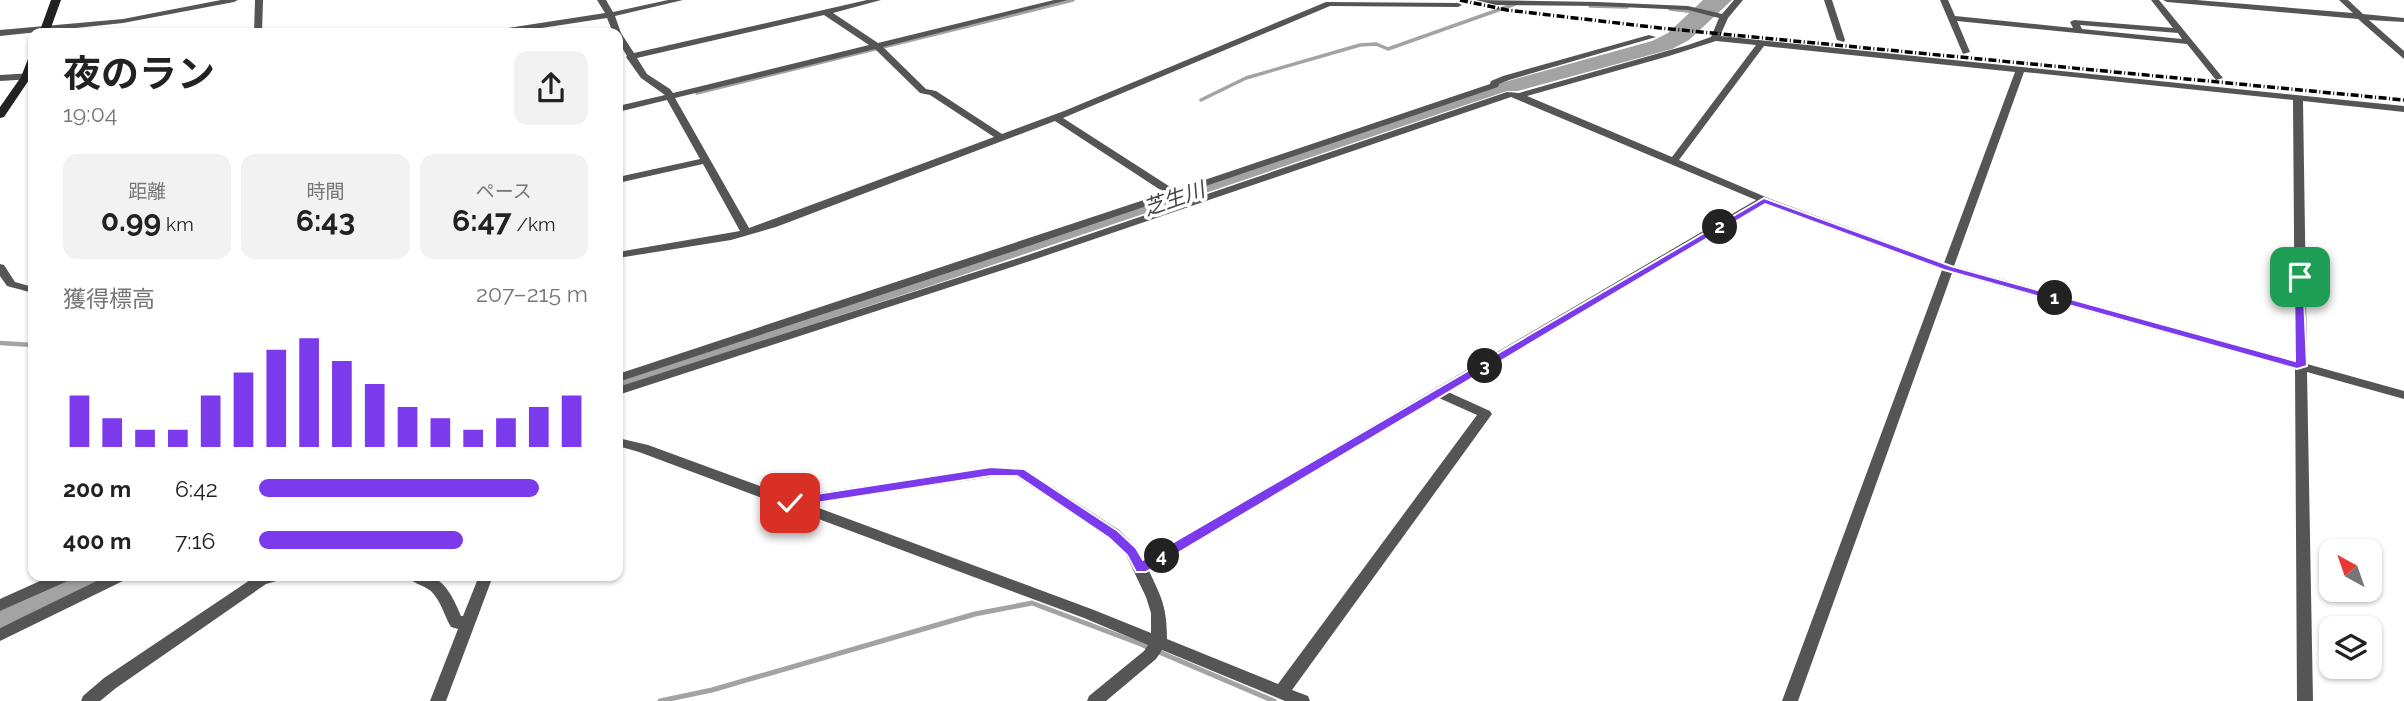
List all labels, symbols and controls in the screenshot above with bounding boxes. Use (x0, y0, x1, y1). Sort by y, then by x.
text: 夜のラン (63, 51, 215, 96)
button: share (514, 51, 588, 125)
text: 19:04 (63, 100, 117, 127)
water label: 芝生川 (1140, 176, 1210, 221)
text: 距離 (128, 180, 166, 202)
text: 時間 (306, 180, 345, 202)
text: ペース (476, 180, 532, 202)
text: 0.99 (101, 203, 161, 238)
text: 6:43 (296, 203, 355, 238)
text: 6:47 (452, 203, 512, 238)
pin: 2 (1702, 210, 1738, 244)
text: km (161, 213, 194, 235)
text: /km (512, 213, 556, 235)
text: 2 (1714, 215, 1725, 237)
pin (2270, 247, 2330, 307)
icon: arrive (2281, 258, 2319, 296)
text: 207–215 m (476, 280, 588, 307)
pin: 1 (2038, 280, 2072, 316)
text: 獲得標高 (63, 285, 155, 312)
text: 1 (2050, 286, 2059, 308)
pin: 3 (1468, 348, 1502, 384)
text: 3 (1479, 354, 1490, 376)
pin (760, 473, 820, 533)
text: 200 m (63, 475, 131, 502)
text: 6:42 (175, 475, 218, 502)
icon: check (771, 484, 809, 522)
text: 400 m (63, 527, 131, 554)
text: 7:16 (175, 527, 215, 554)
pin: 4 (1144, 538, 1180, 574)
north arrow (2319, 539, 2382, 602)
map controls (2319, 539, 2382, 679)
text: 4 (1156, 544, 1167, 566)
button: layers (2319, 616, 2382, 679)

